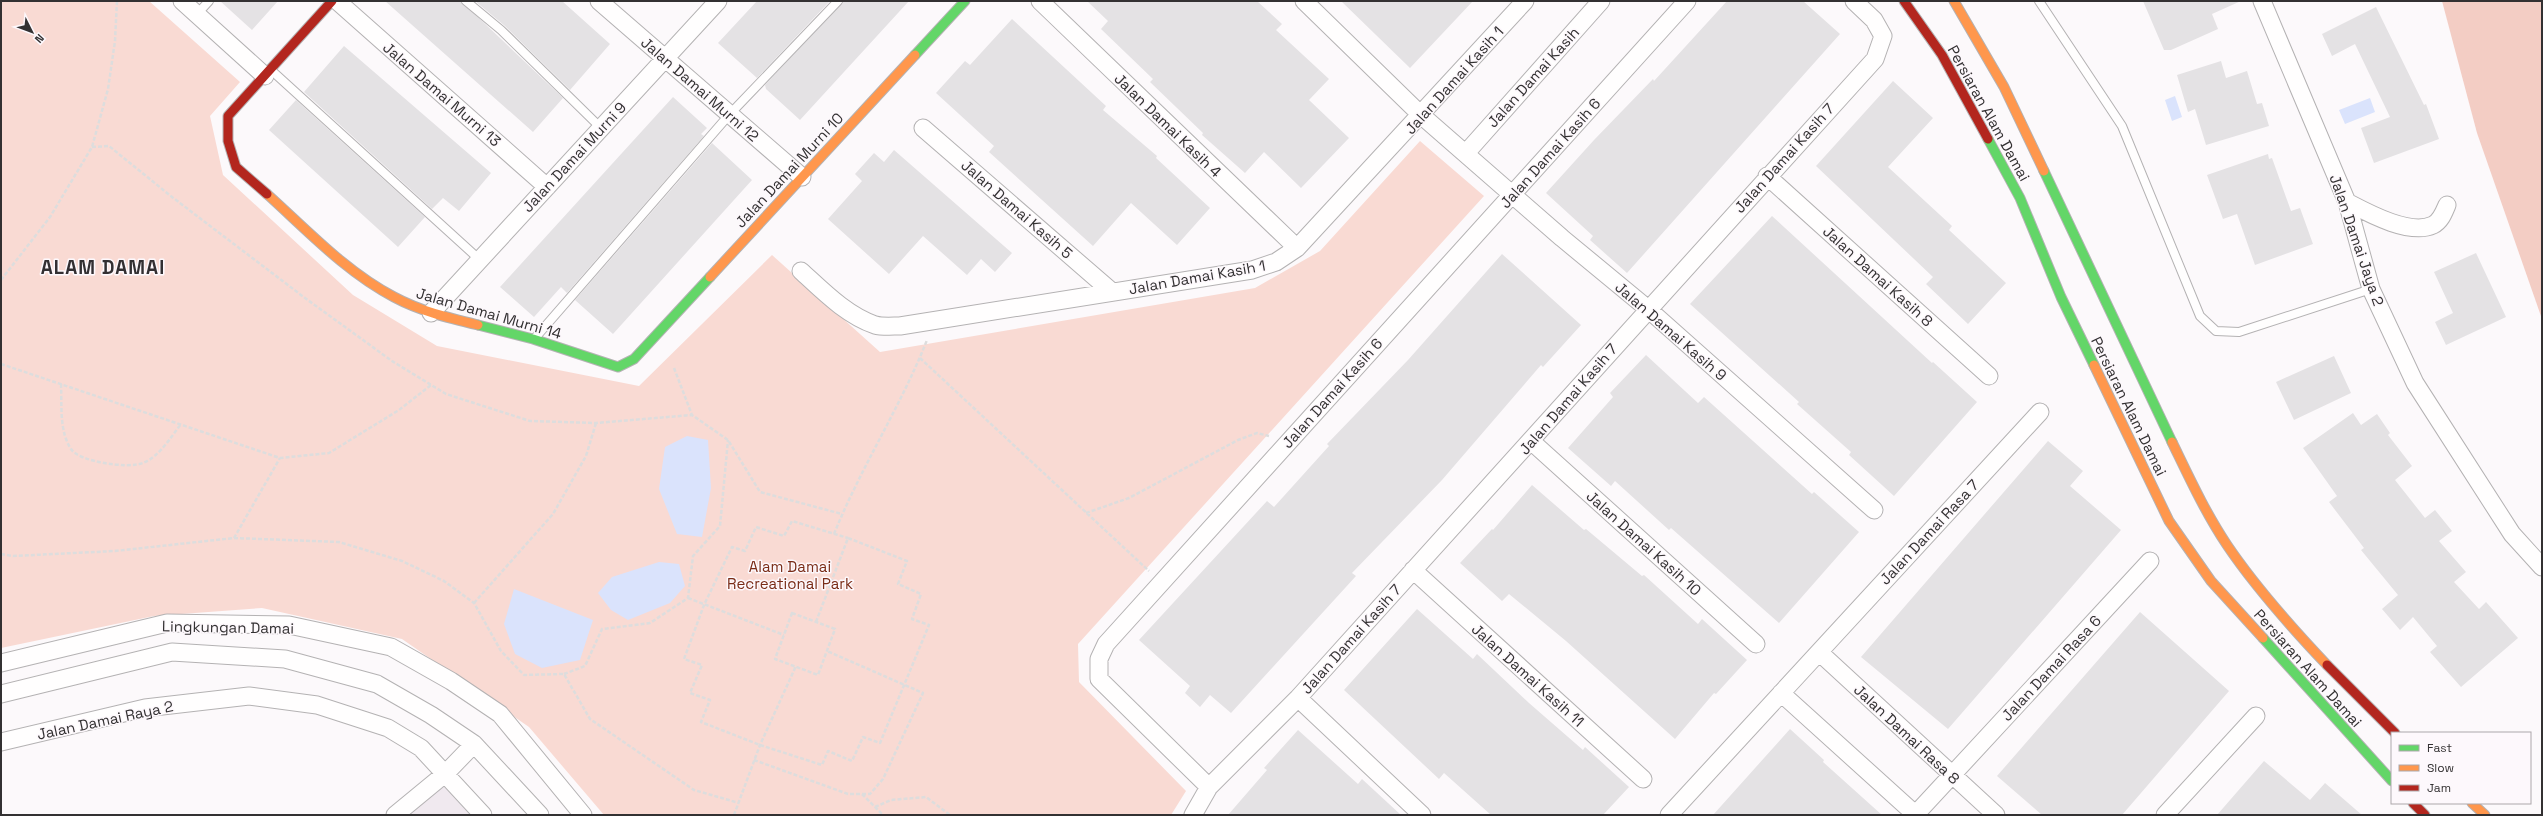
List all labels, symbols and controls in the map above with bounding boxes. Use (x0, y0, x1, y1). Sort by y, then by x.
north arrow (12, 12, 52, 52)
street label: Jalan Damai Kasih 1 (1401, 22, 1507, 138)
street label: Jalan Damai Kasih (1483, 23, 1583, 131)
text: N (32, 31, 47, 46)
street label: Jalan Damai Murni 12 (637, 33, 763, 145)
street label: Jalan Damai Murni 13 (379, 38, 505, 150)
street label: Persiaran Alam Damai (1944, 42, 2034, 184)
street label: Jalan Damai Kasih 4 (1110, 69, 1226, 181)
street label: Jalan Damai Kasih 6 (1496, 94, 1604, 212)
street label: Jalan Damai Murni 9 (518, 98, 630, 216)
street label: Jalan Damai Kasih 7 (1730, 99, 1838, 217)
street label: Jalan Damai Murni 10 (731, 108, 847, 232)
street label: Jalan Damai Kasih 5 (957, 155, 1077, 263)
street label: Jalan Damai Jaya 2 (2326, 172, 2388, 308)
street label: Jalan Damai Kasih 8 (1819, 221, 1937, 331)
district label: ALAM DAMAI (41, 255, 165, 280)
street label: Jalan Damai Kasih 1 (1127, 256, 1267, 298)
street label: Jalan Damai Kasih 9 (1611, 277, 1731, 385)
street label: Jalan Damai Murni 14 (414, 283, 564, 343)
street label: Persiaran Alam Damai (2087, 333, 2171, 479)
street label: Jalan Damai Kasih 6 (1278, 334, 1386, 452)
street label: Jalan Damai Kasih 7 (1515, 340, 1621, 458)
street label: Jalan Damai Rasa 7 (1875, 475, 1983, 589)
street label: Jalan Damai Kasih 10 (1583, 486, 1705, 600)
park label: Alam Damai Recreational Park (727, 557, 853, 593)
street label: Jalan Damai Kasih 7 (1297, 580, 1405, 698)
street label: Persiaran Alam Damai (2250, 605, 2366, 731)
street label: Jalan Damai Rasa 6 (1997, 611, 2105, 725)
street label: Lingkungan Damai (162, 616, 294, 638)
street label: Jalan Damai Kasih 11 (1468, 619, 1588, 731)
street label: Jalan Damai Rasa 8 (1850, 680, 1964, 788)
street label: Jalan Damai Raya 2 (35, 696, 175, 744)
legend (2391, 732, 2531, 804)
text: Fast (2427, 740, 2452, 756)
text: Slow (2427, 760, 2454, 776)
text: Jam (2427, 780, 2451, 796)

